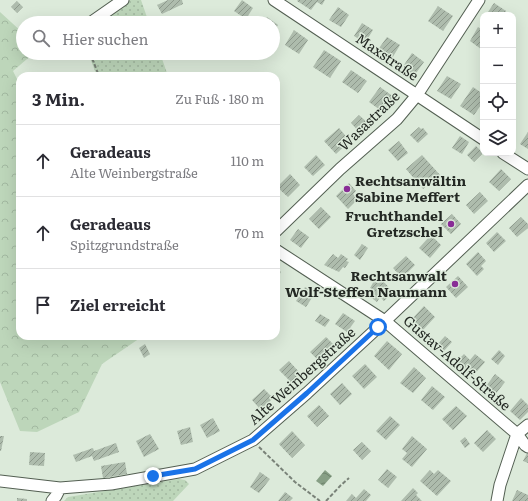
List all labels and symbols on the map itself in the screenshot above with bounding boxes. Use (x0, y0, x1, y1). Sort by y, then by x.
street label: Maxstraße (352, 28, 423, 85)
street label: Wasastraße (333, 86, 404, 155)
place label: Rechtsanwältin Sabine Meffert (355, 170, 467, 206)
marker: Rechtsanwältin Sabine Meffert (342, 184, 352, 194)
place label: Fruchthandel Gretzschel (345, 205, 443, 241)
marker: Fruchthandel Gretzschel (446, 219, 456, 229)
place label: Rechtsanwalt Wolf-Steffen Naumann (285, 265, 448, 301)
marker: Rechtsanwalt Wolf-Steffen Naumann (450, 279, 460, 289)
street label: Gustav-Adolf-Straße (400, 310, 516, 415)
route start (369, 318, 387, 336)
street label: Alte Weinbergstraße (244, 322, 359, 429)
route end (144, 467, 162, 485)

